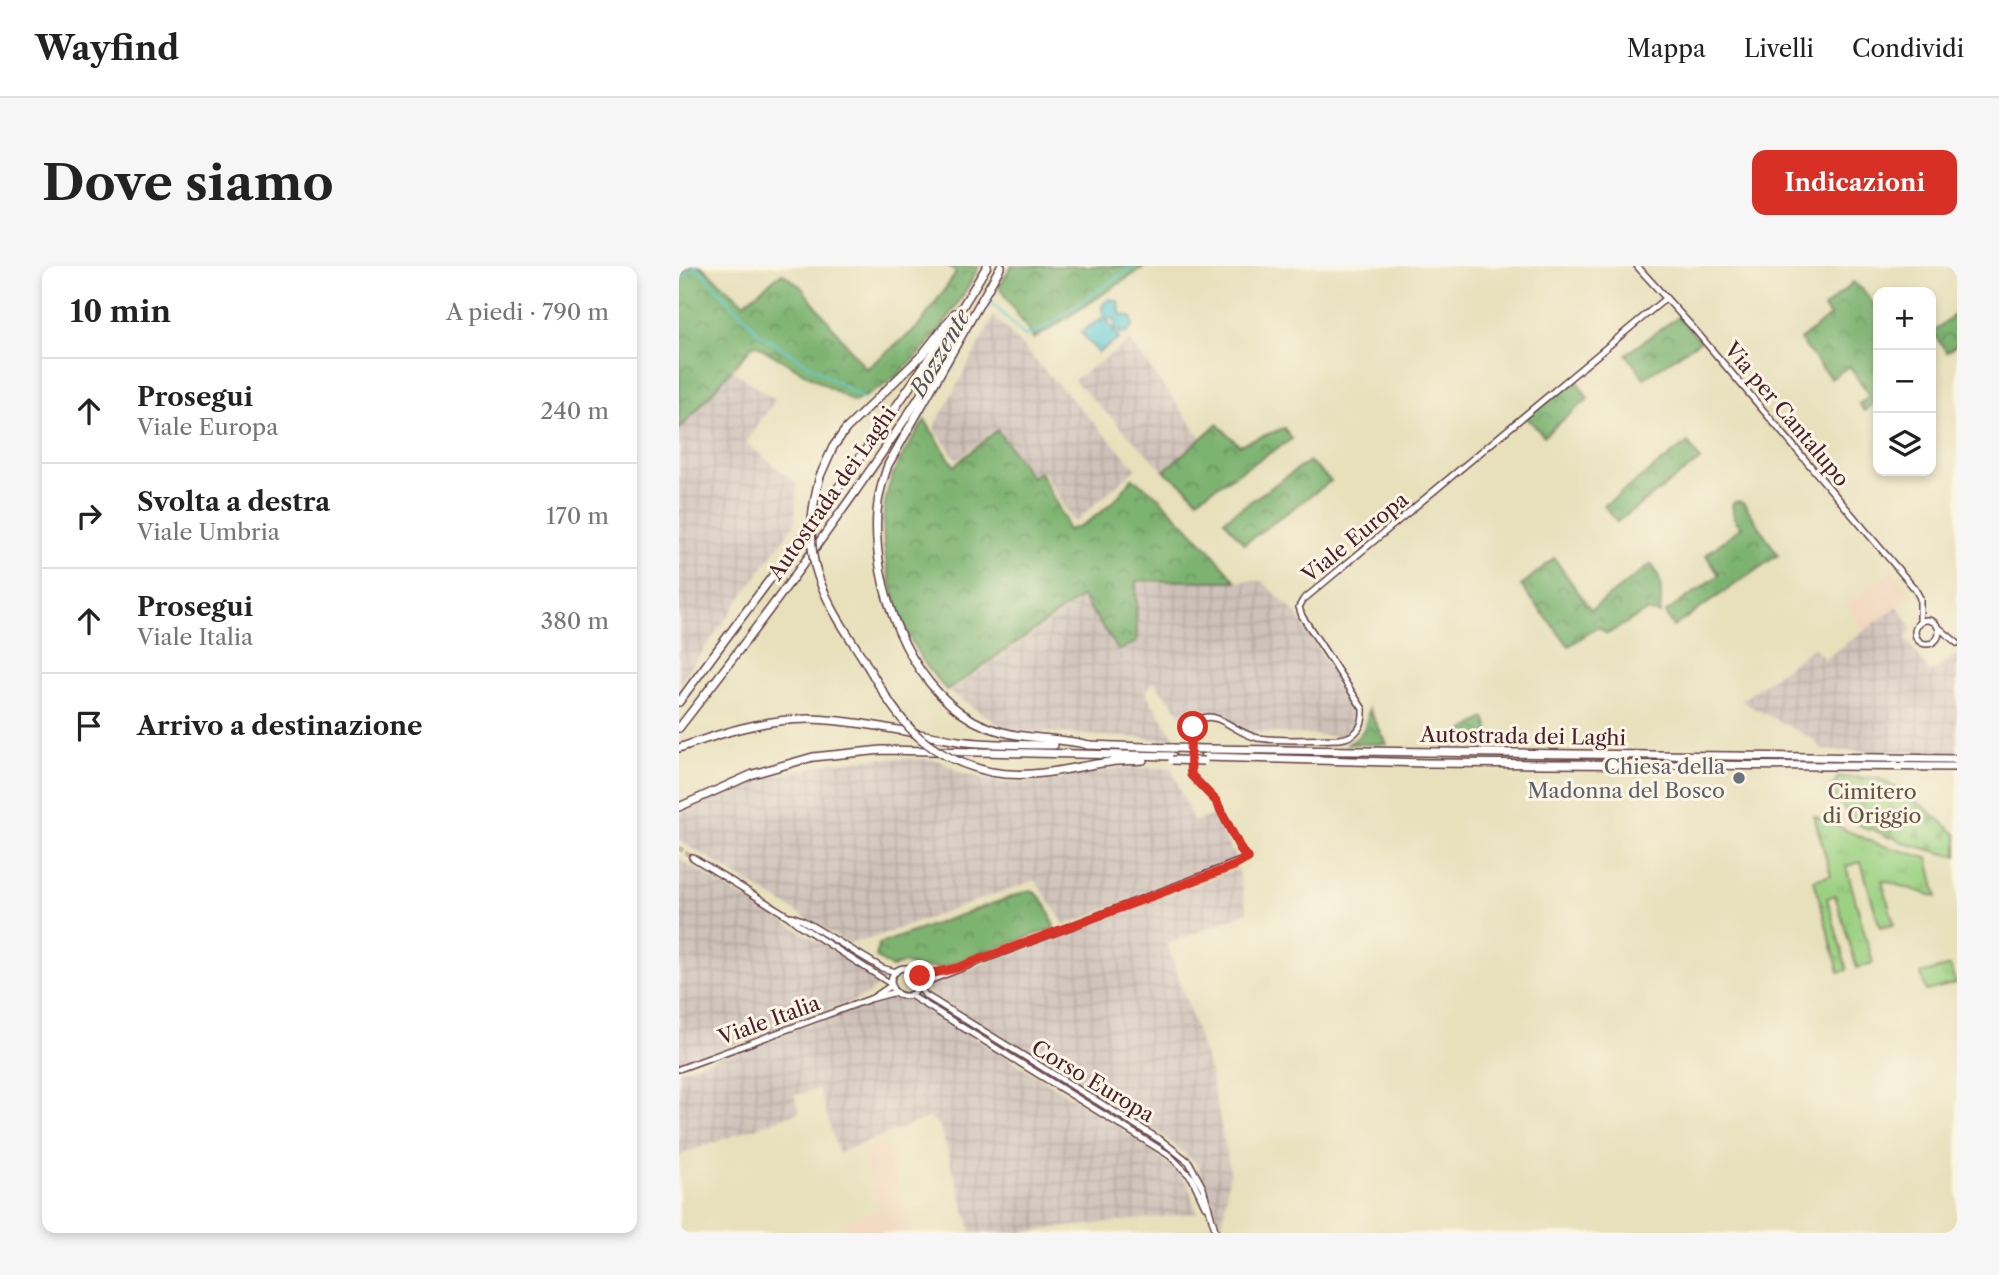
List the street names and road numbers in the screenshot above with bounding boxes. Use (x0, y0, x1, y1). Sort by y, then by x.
street label: Via per Cantalupo (1719, 336, 1855, 491)
street label: Autostrada dei Laghi (762, 401, 901, 585)
street label: Viale Europa (1296, 486, 1414, 588)
street label: Autostrada dei Laghi (1419, 722, 1626, 750)
street label: Viale Italia (714, 990, 824, 1050)
street label: Corso Europa (1027, 1035, 1160, 1128)

